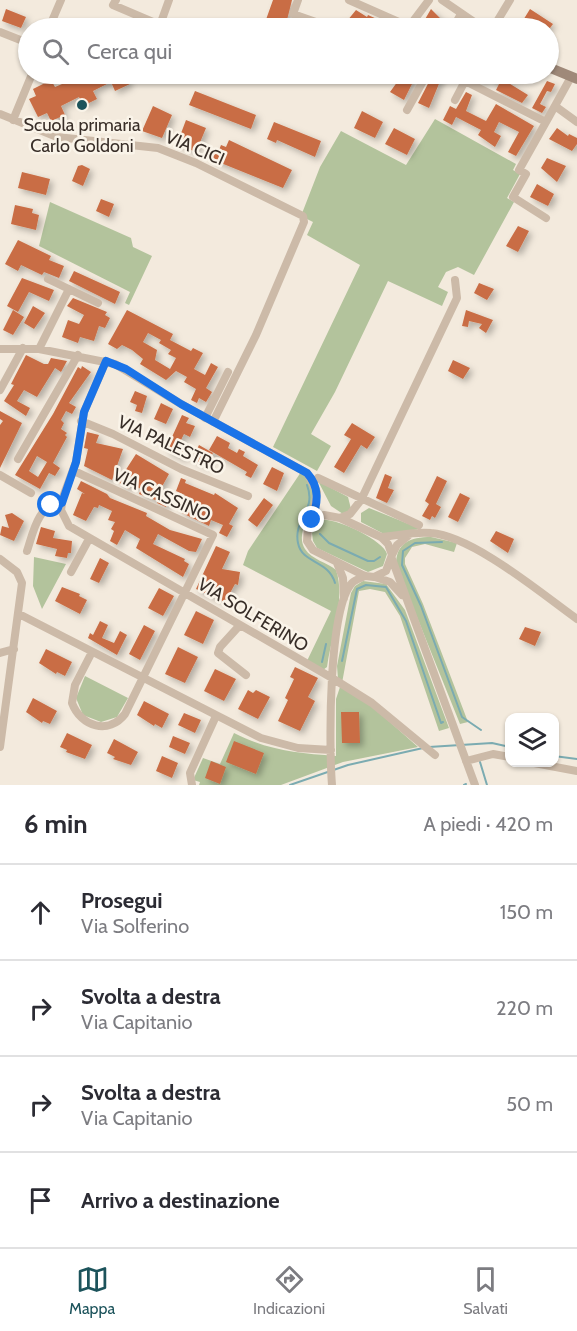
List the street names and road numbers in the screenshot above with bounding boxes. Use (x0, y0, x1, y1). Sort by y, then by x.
street label: VIA CICI (162, 126, 228, 170)
street label: VIA PALESTRO (114, 411, 228, 479)
street label: VIA CASSINO (110, 464, 215, 526)
street label: VIA SOLFERINO (194, 573, 313, 657)

